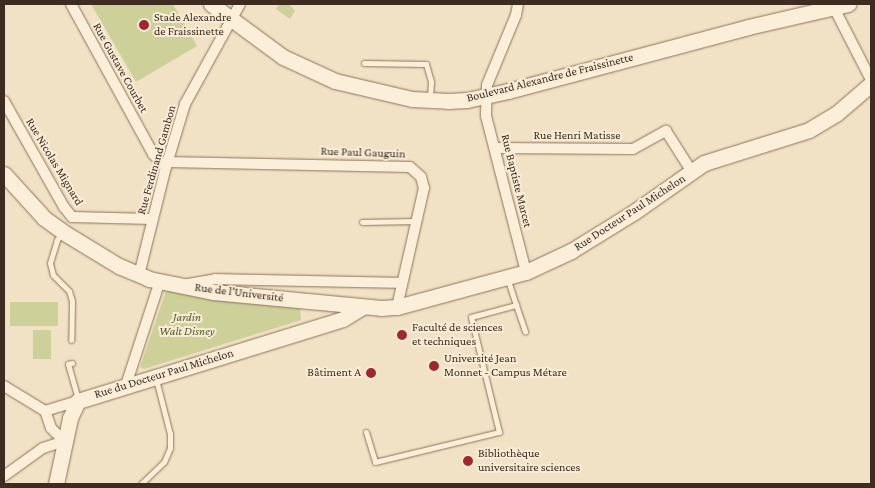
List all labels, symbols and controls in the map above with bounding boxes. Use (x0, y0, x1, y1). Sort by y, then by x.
place label: Stade Alexandre de Fraissinette (154, 11, 231, 39)
marker: Stade Alexandre de Fraissinette (138, 19, 150, 31)
street label: Rue Gustave Courbet (89, 21, 151, 115)
street label: Boulevard Alexandre de Fraissinette (465, 50, 635, 106)
street label: Rue Ferdinand Gambon (134, 104, 180, 216)
street label: Rue Nicolas Mignard (22, 116, 86, 208)
street label: Rue Henri Matisse (534, 129, 620, 143)
street label: Rue Baptiste Marcet (497, 133, 535, 229)
street label: Rue Paul Gauguin (320, 144, 406, 162)
street label: Rue Docteur Paul Michelon (572, 172, 688, 254)
street label: Rue de l'Université (194, 280, 284, 306)
park label: Jardin Walt Disney (159, 311, 215, 339)
place label: Faculté de sciences et techniques (412, 321, 502, 349)
marker: Faculté de sciences et techniques (396, 329, 408, 341)
street label: Rue du Docteur Paul Michelon (93, 346, 235, 402)
place label: Université Jean Monnet - Campus Métare (444, 352, 567, 380)
marker: Université Jean Monnet - Campus Métare (428, 360, 440, 372)
place label: Bâtiment A (307, 366, 361, 380)
marker: Bâtiment A (365, 367, 377, 379)
place label: Bibliothèque universitaire sciences (478, 447, 580, 475)
marker: Bibliothèque universitaire sciences (462, 455, 474, 467)

